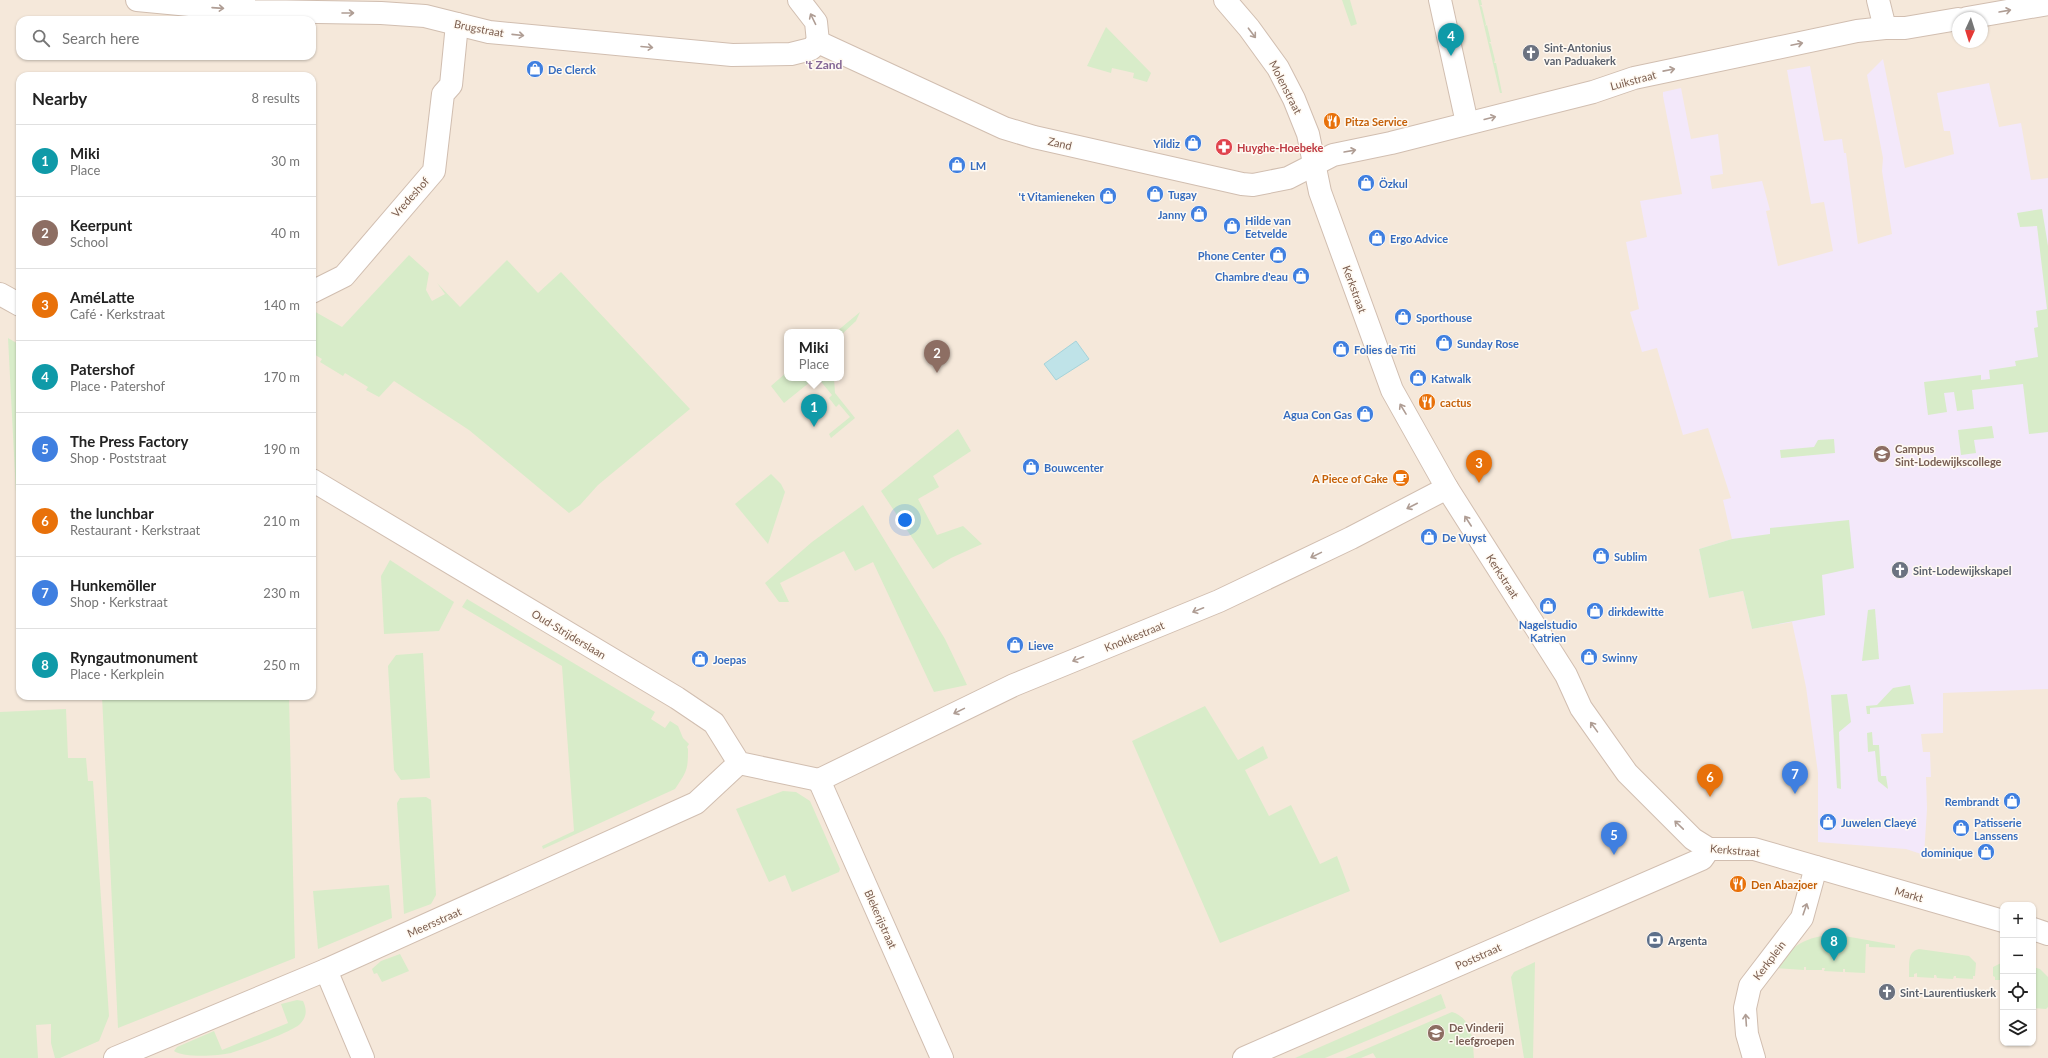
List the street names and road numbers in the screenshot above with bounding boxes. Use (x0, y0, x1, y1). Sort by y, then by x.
street label: Brugstraat (453, 17, 505, 39)
street label: Molenstraat (1267, 58, 1305, 116)
street label: Luikstraat (1609, 68, 1657, 92)
street label: Zand (1047, 134, 1073, 152)
street label: Vredeshof (389, 174, 431, 220)
street label: Kerkstraat (1340, 263, 1370, 315)
street label: Kerkstraat (1484, 552, 1522, 600)
street label: Oud-Strijderslaan (529, 607, 609, 661)
street label: Knokkestraat (1102, 618, 1166, 654)
street label: Kerkstraat (1710, 841, 1760, 859)
street label: Markt (1893, 884, 1925, 904)
street label: Blekerijstraat (862, 887, 900, 951)
street label: Meersstraat (405, 904, 463, 940)
street label: Kerkplein (1750, 938, 1788, 982)
street label: Poststraat (1453, 940, 1503, 972)

